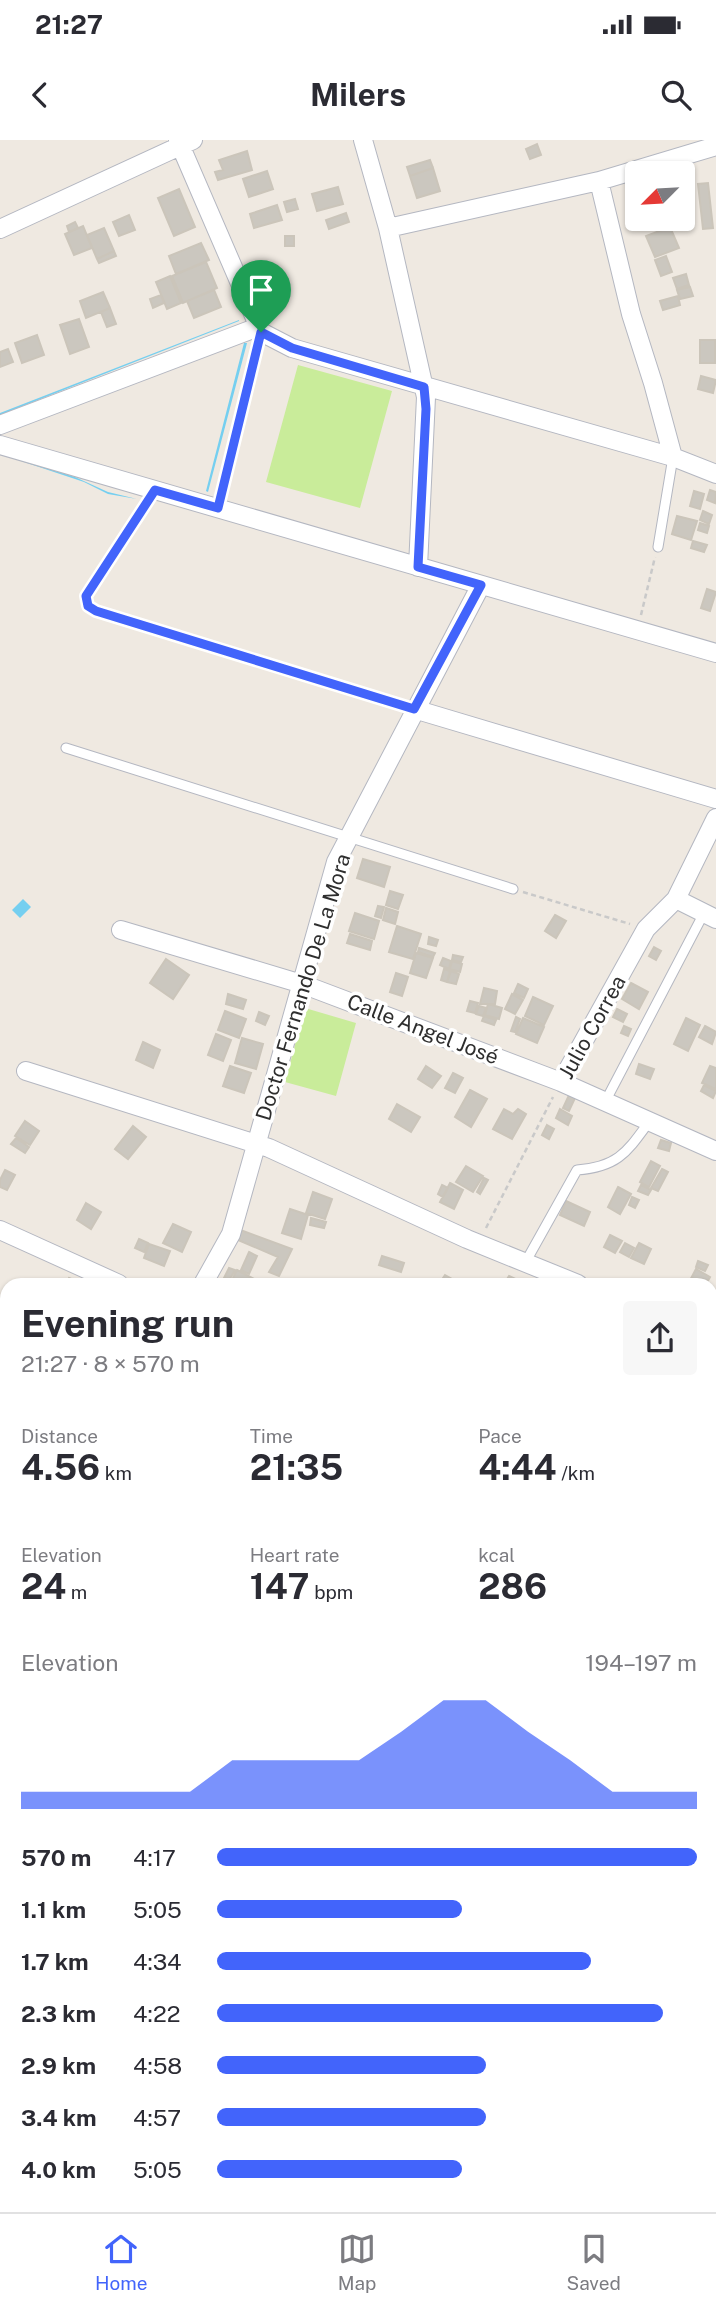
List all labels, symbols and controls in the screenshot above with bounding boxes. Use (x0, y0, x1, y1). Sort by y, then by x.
text: 21:27 (35, 9, 103, 40)
icon: back (21, 76, 59, 114)
text: Milers (310, 76, 406, 113)
icon: search (657, 76, 695, 114)
north arrow (625, 161, 695, 231)
map controls (625, 161, 695, 231)
pin (231, 260, 291, 332)
icon: arrive (242, 271, 280, 309)
street label: Doctor Fernando De La Mora (250, 851, 356, 1123)
street label: Julio Correa (553, 971, 631, 1083)
street label: Calle Angel José (344, 989, 502, 1069)
text: Evening run (21, 1301, 234, 1346)
button: share (623, 1301, 697, 1375)
text: 21:27 · 8 × 570 m (21, 1350, 200, 1377)
text: Distance (21, 1425, 98, 1447)
text: Time (250, 1425, 293, 1447)
text: Pace (478, 1425, 522, 1447)
text: 4.56 (21, 1447, 100, 1488)
text: 21:35 (250, 1447, 343, 1488)
text: 4:44 (478, 1447, 557, 1488)
text: km (100, 1462, 132, 1484)
text: /km (557, 1462, 595, 1484)
text: Elevation (21, 1544, 102, 1566)
text: Heart rate (250, 1544, 339, 1566)
text: kcal (478, 1544, 515, 1566)
text: 24 (21, 1566, 66, 1607)
text: 147 (250, 1566, 310, 1607)
text: 286 (478, 1566, 547, 1607)
text: m (66, 1581, 87, 1603)
text: bpm (310, 1581, 353, 1603)
text: Elevation (21, 1649, 119, 1676)
text: 194–197 m (585, 1649, 697, 1676)
text: 570 m (21, 1844, 91, 1871)
text: 4:17 (133, 1844, 176, 1871)
text: 1.1 km (21, 1896, 86, 1923)
text: 5:05 (133, 1896, 182, 1923)
text: 1.7 km (21, 1948, 89, 1975)
text: 4:34 (133, 1948, 182, 1975)
text: 2.3 km (21, 2000, 96, 2027)
text: 4:22 (133, 2000, 181, 2027)
text: 2.9 km (21, 2052, 96, 2079)
text: 4:58 (133, 2052, 182, 2079)
text: 3.4 km (21, 2104, 97, 2131)
text: 4:57 (133, 2104, 181, 2131)
text: 4.0 km (21, 2156, 96, 2183)
text: 5:05 (133, 2156, 182, 2183)
tab: Home (95, 2230, 147, 2294)
tab: Map (338, 2230, 376, 2294)
tab: Saved (567, 2230, 621, 2294)

